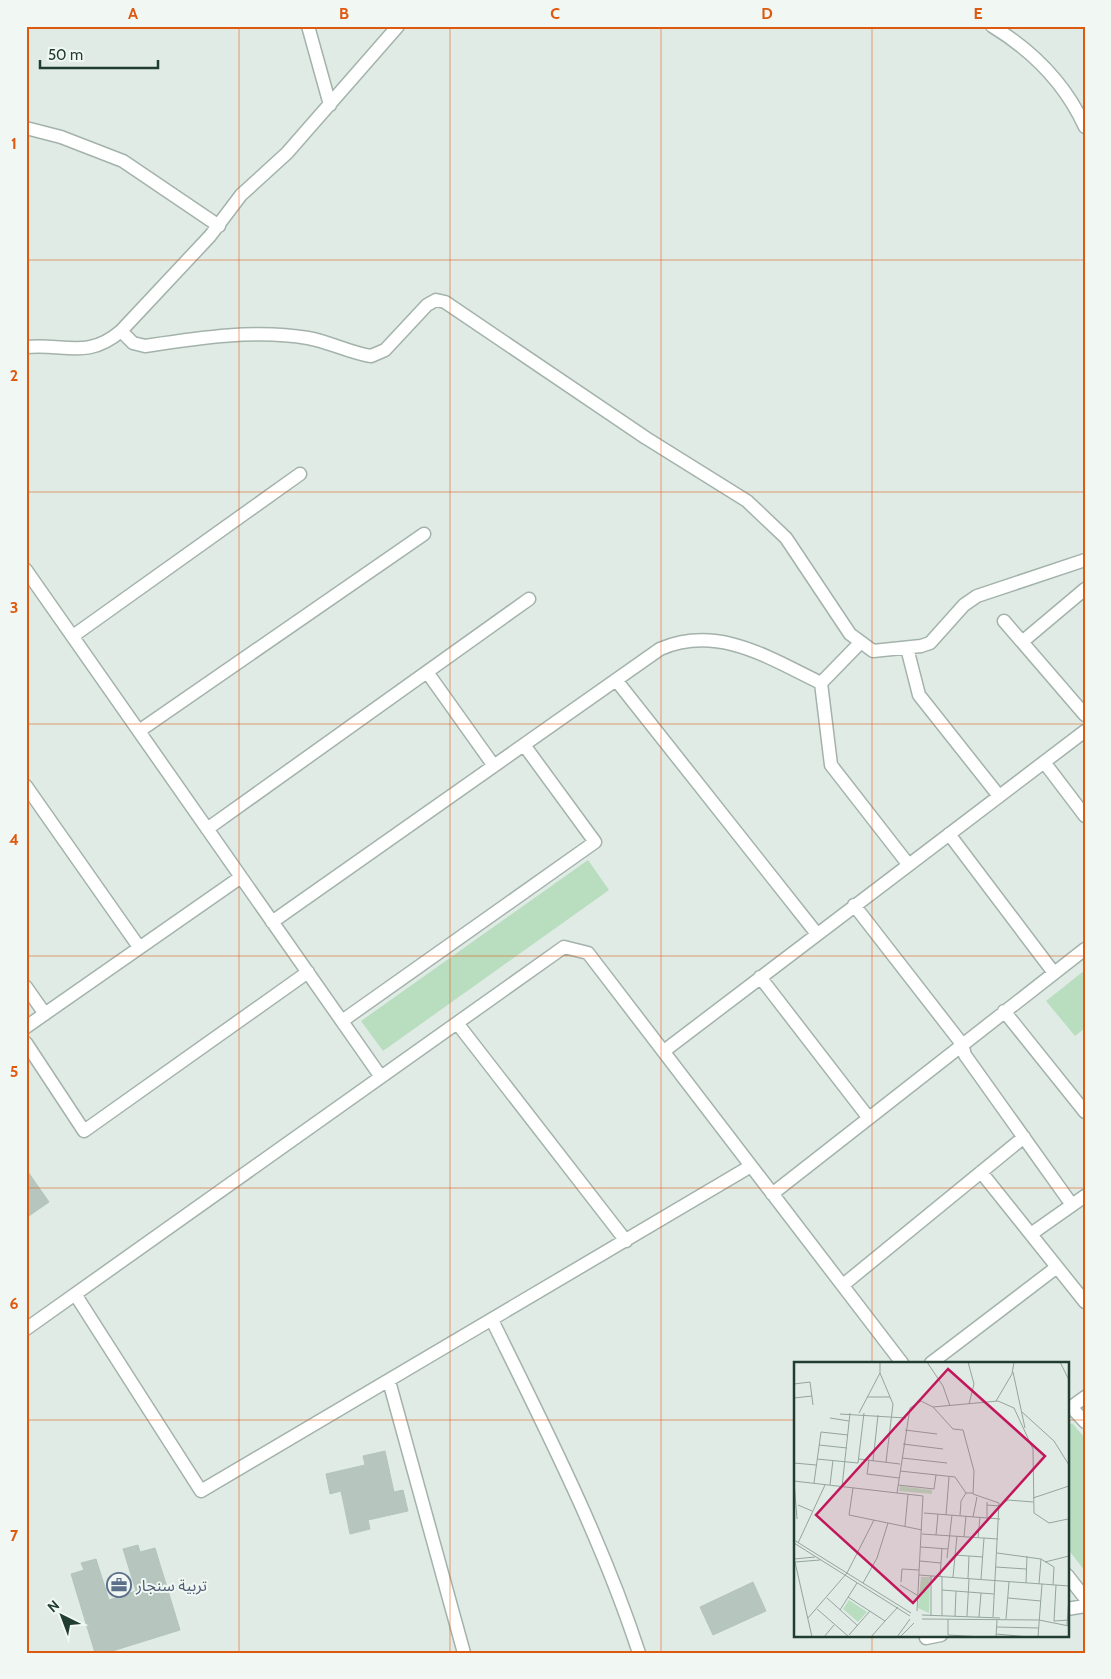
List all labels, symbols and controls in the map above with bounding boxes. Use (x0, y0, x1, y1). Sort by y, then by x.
text: A (128, 4, 138, 23)
text: B (339, 4, 349, 23)
text: C (550, 4, 560, 23)
text: D (761, 4, 773, 23)
text: E (973, 4, 983, 23)
scale bar (40, 38, 158, 70)
text: 50 m (48, 46, 83, 64)
text: 1 (11, 134, 17, 153)
text: 2 (10, 366, 18, 385)
text: 3 (10, 598, 18, 617)
text: 4 (9, 830, 19, 849)
text: 5 (10, 1062, 18, 1081)
text: 6 (10, 1294, 19, 1313)
inset map (794, 1362, 1068, 1636)
text: 7 (10, 1526, 19, 1545)
office icon: تربية سنجار (106, 1572, 132, 1598)
place label: تربية سنجار (135, 1576, 207, 1595)
north arrow (38, 1592, 88, 1642)
text: N (44, 1596, 63, 1616)

